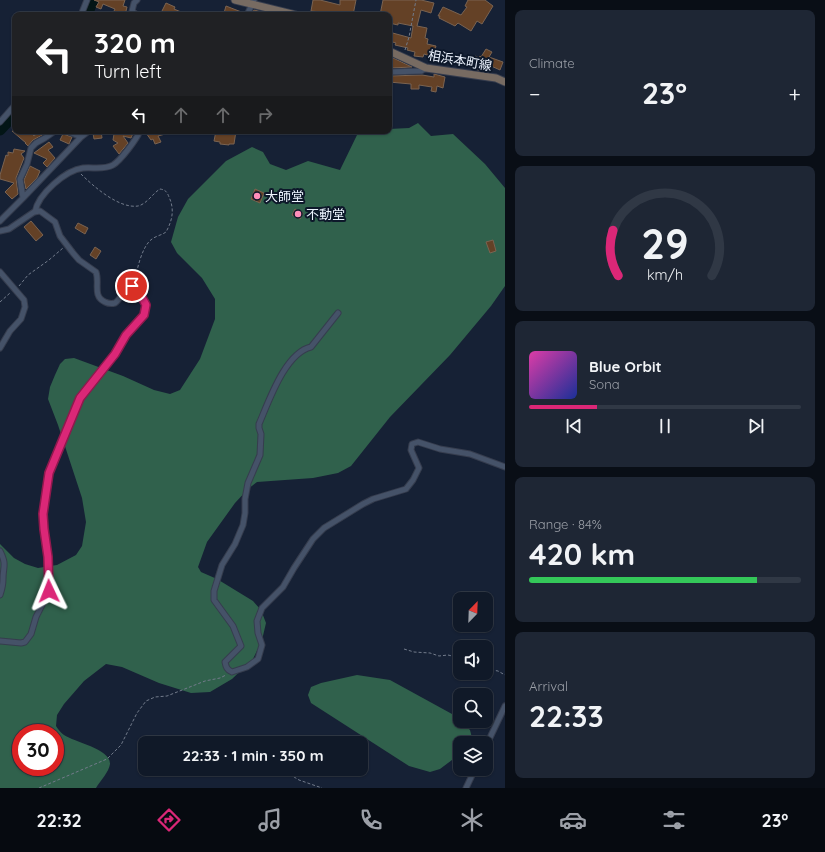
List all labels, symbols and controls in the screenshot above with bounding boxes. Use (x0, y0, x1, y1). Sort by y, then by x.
text: 320 m (94, 25, 176, 60)
icon: left (28, 28, 80, 80)
street label: 相浜本町線 (427, 46, 493, 74)
text: Climate (529, 55, 575, 71)
text: Turn left (94, 60, 162, 83)
text: 23° (642, 74, 687, 112)
text: − (529, 80, 540, 108)
text: + (789, 80, 801, 108)
icon: left (128, 104, 150, 126)
icon: ahead (170, 104, 192, 126)
icon: ahead (212, 104, 234, 126)
icon: right (254, 104, 276, 126)
place label: 大師堂 (265, 188, 304, 204)
marker: 大師堂 (252, 191, 262, 201)
place label: 不動堂 (306, 206, 345, 222)
marker: 不動堂 (293, 209, 303, 219)
text: 29 (641, 217, 689, 269)
text: km/h (647, 266, 683, 284)
pin (115, 269, 149, 303)
icon: arrive (121, 275, 143, 297)
text: Blue Orbit (589, 357, 662, 376)
text: Sona (589, 376, 620, 392)
icon: previous (563, 415, 585, 437)
icon: pause (654, 415, 676, 437)
icon: next (745, 415, 767, 437)
text: Range · 84% (529, 516, 602, 532)
text: 420 km (529, 535, 635, 573)
position arrow (28, 570, 70, 612)
north arrow (453, 592, 493, 632)
map controls (453, 592, 493, 776)
button: sound (453, 640, 493, 680)
text: Arrival (529, 678, 568, 694)
button: search (453, 688, 493, 728)
text: 22:33 (529, 697, 604, 735)
speed limit sign: 30 (12, 724, 64, 776)
button: layers (453, 736, 493, 776)
text: 22:33 · 1 min · 350 m (182, 746, 324, 765)
icon: directions (155, 806, 183, 834)
icon: music (256, 806, 284, 834)
icon: phone (357, 806, 385, 834)
icon: climate (458, 806, 486, 834)
icon: car (559, 806, 587, 834)
icon: filters (660, 806, 688, 834)
text: 22:32 (37, 809, 82, 832)
text: 23° (761, 809, 788, 832)

